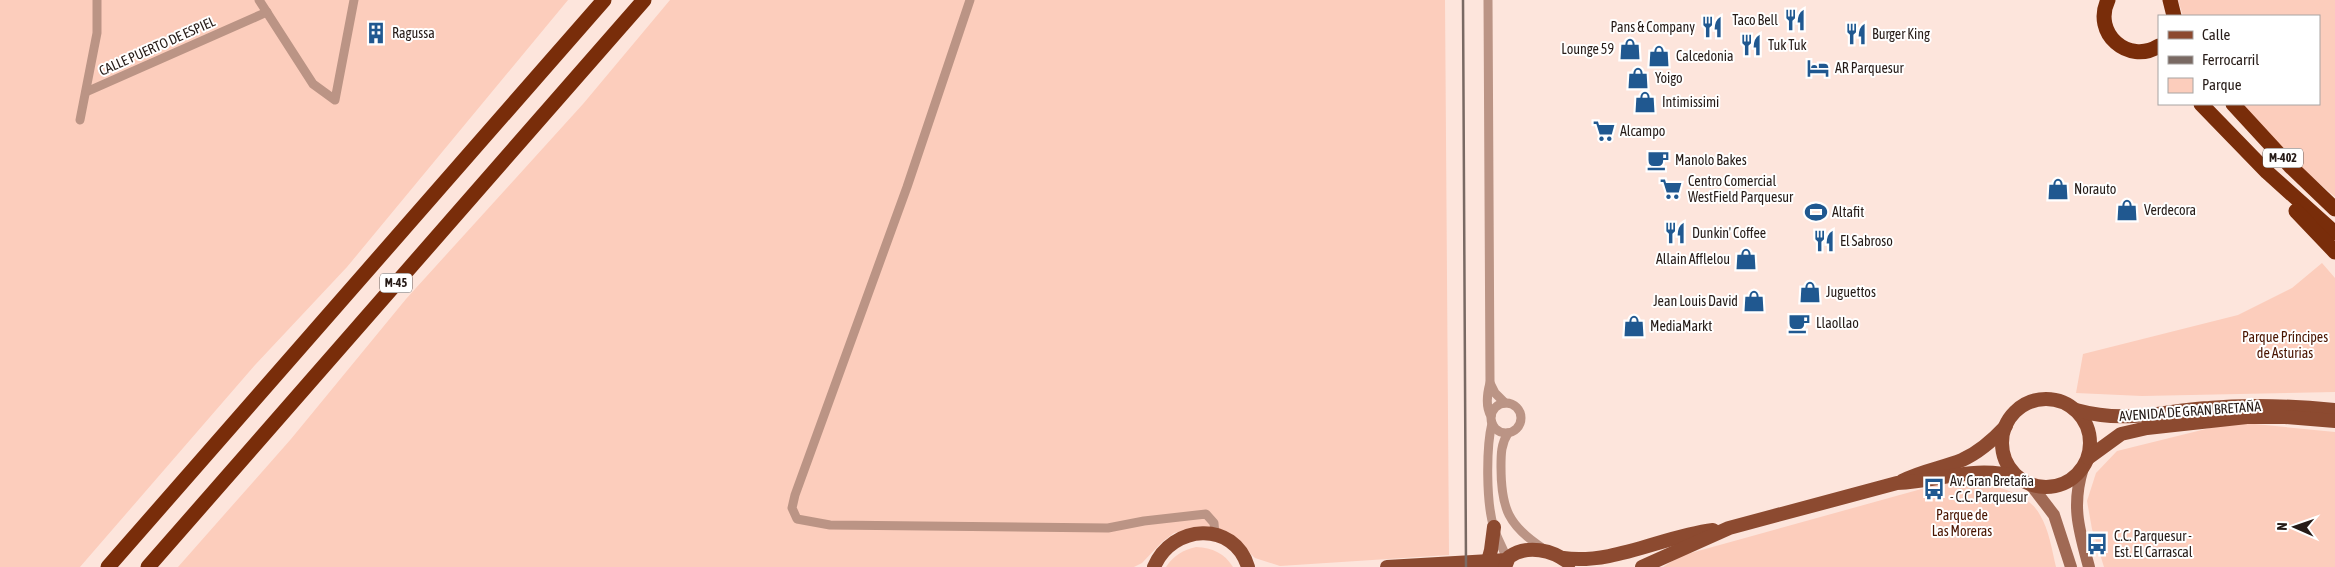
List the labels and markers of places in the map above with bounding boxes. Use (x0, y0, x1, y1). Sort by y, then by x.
restaurant icon: Taco Bell (1782, 7, 1808, 33)
place label: Taco Bell (1732, 12, 1778, 28)
restaurant icon: Pans & Company (1699, 14, 1725, 40)
place label: Pans & Company (1610, 19, 1695, 35)
building icon: Ragussa (363, 20, 389, 46)
restaurant icon: Burger King (1843, 21, 1869, 47)
place label: Ragussa (392, 25, 435, 41)
place label: Burger King (1872, 26, 1930, 42)
restaurant icon: Tuk Tuk (1738, 32, 1764, 58)
shop icon: Lounge 59 (1617, 36, 1643, 62)
place label: Tuk Tuk (1768, 37, 1807, 53)
place label: Lounge 59 (1561, 41, 1614, 57)
shop icon: Calcedonia (1646, 43, 1672, 69)
place label: Calcedonia (1676, 48, 1734, 64)
hotel icon: AR Parquesur (1805, 55, 1831, 81)
place label: AR Parquesur (1835, 60, 1904, 76)
shop icon: Yoigo (1625, 65, 1651, 91)
place label: Yoigo (1655, 70, 1683, 86)
shop icon: Intimissimi (1632, 89, 1658, 115)
place label: Intimissimi (1662, 94, 1719, 110)
supermarket icon: Alcampo (1591, 118, 1617, 144)
place label: Alcampo (1620, 123, 1665, 139)
cafe icon: Manolo Bakes (1645, 147, 1671, 173)
place label: Manolo Bakes (1675, 152, 1747, 168)
place label: Centro Comercial WestField Parquesur (1688, 173, 1794, 205)
supermarket icon: Centro Comercial WestField Parquesur (1658, 176, 1684, 202)
shop icon: Norauto (2045, 176, 2071, 202)
place label: Norauto (2074, 181, 2116, 197)
shop icon: Verdecora (2114, 197, 2140, 223)
sports icon: Altafit (1803, 199, 1829, 225)
place label: Verdecora (2144, 202, 2196, 218)
place label: Altafit (1832, 204, 1864, 220)
restaurant icon: Dunkin' Coffee (1662, 220, 1688, 246)
place label: Dunkin' Coffee (1692, 225, 1766, 241)
restaurant icon: El Sabroso (1811, 228, 1837, 254)
place label: El Sabroso (1840, 233, 1893, 249)
shop icon: Allain Afflelou (1733, 246, 1759, 272)
place label: Allain Afflelou (1656, 251, 1730, 267)
shop icon: Juguettos (1797, 279, 1823, 305)
place label: Juguettos (1826, 284, 1876, 300)
shop icon: Jean Louis David (1741, 288, 1767, 314)
place label: Jean Louis David (1653, 293, 1738, 309)
cafe icon: Llaollao (1786, 310, 1812, 336)
shop icon: MediaMarkt (1621, 313, 1647, 339)
place label: Llaollao (1816, 315, 1859, 331)
place label: MediaMarkt (1650, 318, 1712, 334)
place label: Av. Gran Bretaña - C.C. Parquesur (1950, 473, 2034, 505)
bus stop icon: Av. Gran Bretaña - C.C. Parquesur (1921, 476, 1947, 502)
place label: C.C. Parquesur - Est. El Carrascal (2114, 528, 2193, 560)
bus stop icon: C.C. Parquesur - Est. El Carrascal (2084, 531, 2110, 557)

